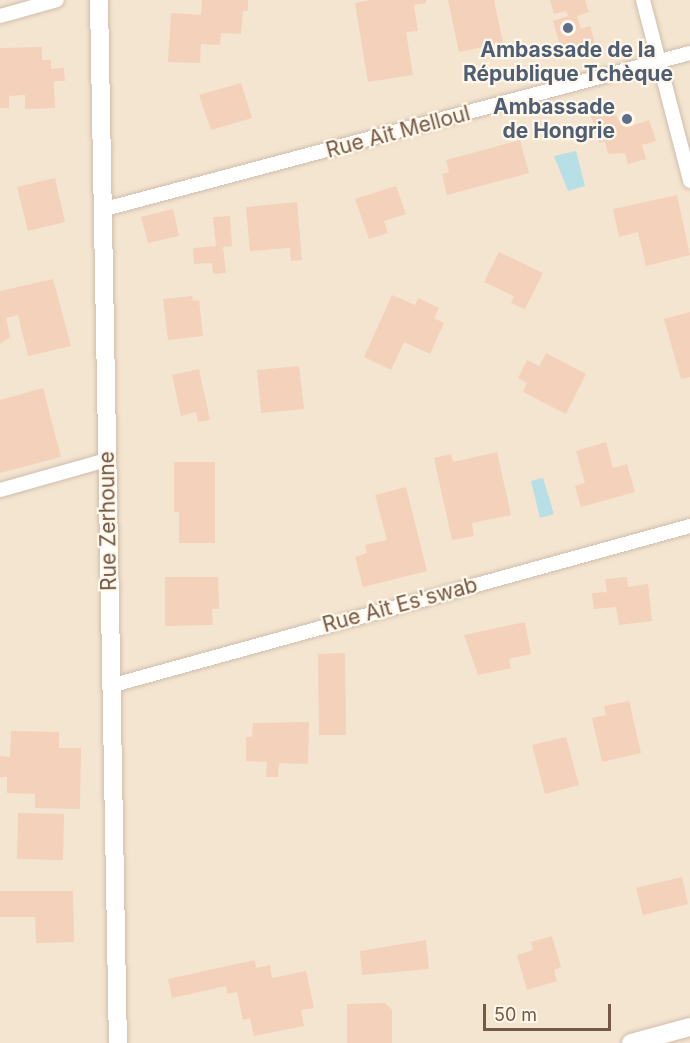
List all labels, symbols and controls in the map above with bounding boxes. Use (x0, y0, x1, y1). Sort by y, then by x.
marker: Ambassade de la République Tchèque (561, 21, 575, 35)
place label: Ambassade de la République Tchèque (463, 37, 673, 87)
place label: Ambassade de Hongrie (493, 94, 615, 144)
street label: Rue Ait Melloul (323, 101, 473, 163)
marker: Ambassade de Hongrie (620, 112, 634, 126)
street label: Rue Zerhoune (94, 451, 122, 591)
street label: Rue Ait Es'swab (320, 572, 480, 638)
scale bar (486, 992, 614, 1030)
text: 50 m (494, 1004, 537, 1025)

